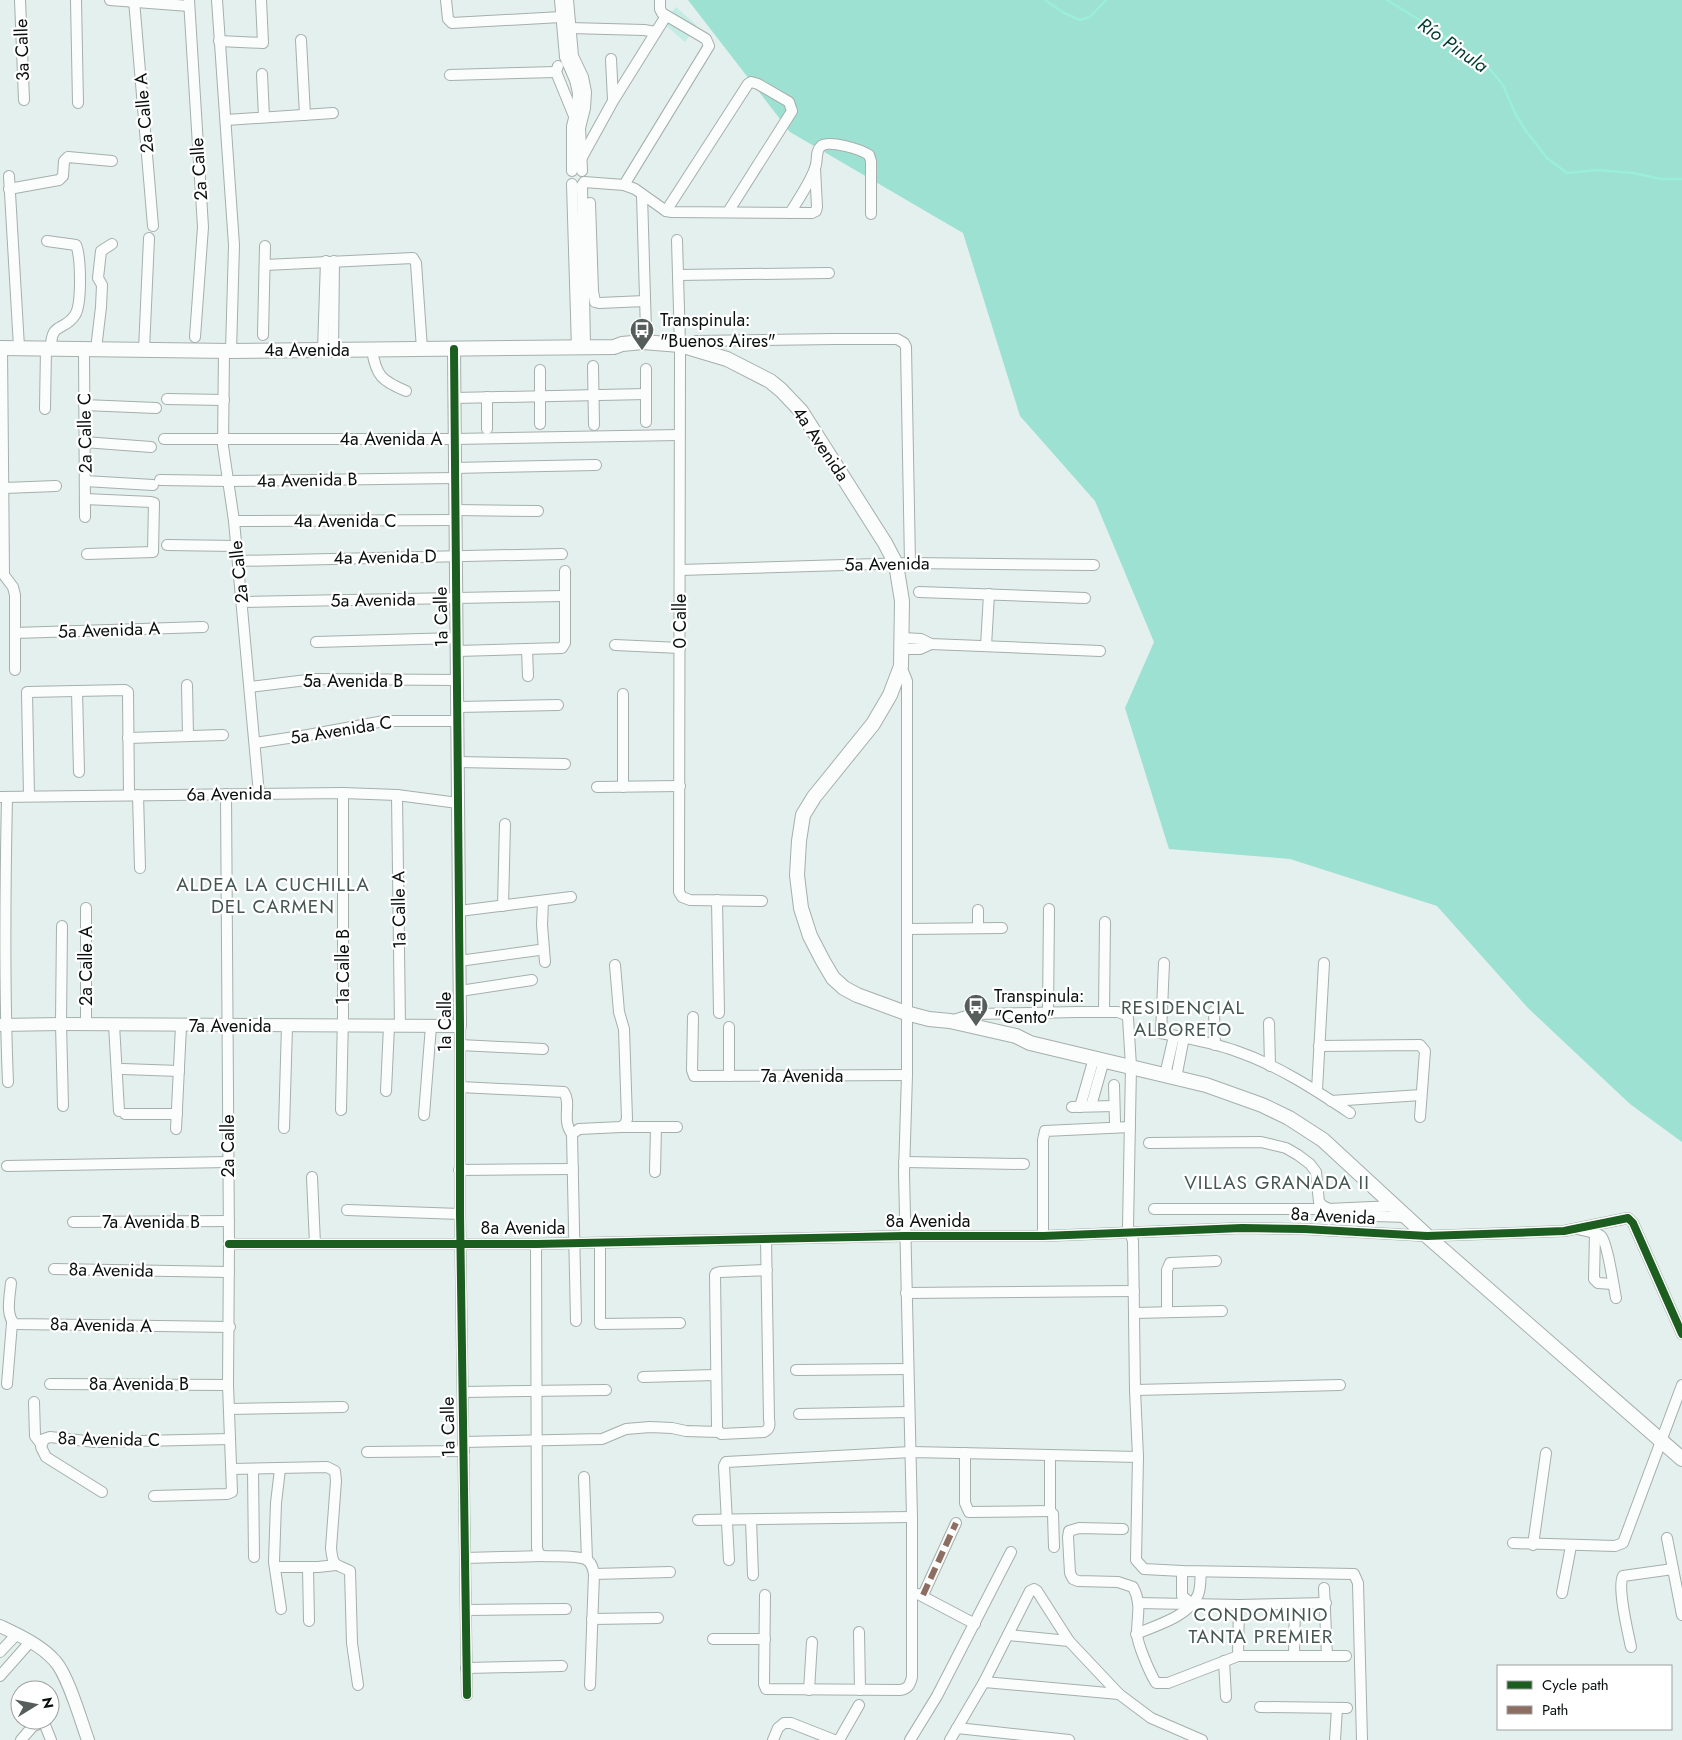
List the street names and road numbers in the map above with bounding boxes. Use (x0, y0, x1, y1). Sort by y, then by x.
street label: 3a Calle (8, 18, 36, 82)
street label: 2a Calle A (128, 72, 160, 154)
street label: 2a Calle (184, 137, 214, 201)
street label: 4a Avenida (264, 337, 350, 363)
street label: 2a Calle C (71, 392, 99, 474)
street label: 4a Avenida (786, 401, 856, 487)
street label: 4a Avenida A (340, 426, 443, 452)
street label: 4a Avenida B (256, 466, 358, 494)
street label: 4a Avenida C (293, 508, 397, 534)
street label: 2a Calle (223, 539, 255, 605)
street label: 4a Avenida D (333, 543, 437, 571)
street label: 5a Avenida (844, 550, 930, 578)
street label: 5a Avenida (330, 586, 416, 614)
street label: 1a Calle (427, 586, 455, 648)
street label: 0 Calle (667, 594, 693, 648)
street label: 5a Avenida A (57, 615, 161, 645)
street label: 5a Avenida B (303, 668, 403, 694)
street label: 5a Avenida C (288, 709, 394, 751)
street label: 6a Avenida (186, 780, 272, 808)
street label: 1a Calle A (385, 871, 413, 949)
street label: 2a Calle A (73, 926, 99, 1006)
street label: 1a Calle B (330, 929, 356, 1005)
street label: 1a Calle (432, 992, 458, 1052)
street label: 7a Avenida (189, 1013, 271, 1039)
street label: 7a Avenida (761, 1063, 843, 1089)
street label: 2a Calle (215, 1115, 241, 1177)
street label: 8a Avenida (1290, 1201, 1376, 1231)
street label: 8a Avenida (886, 1208, 970, 1234)
street label: 7a Avenida B (102, 1209, 200, 1235)
street label: 8a Avenida (481, 1215, 565, 1241)
street label: 8a Avenida (68, 1256, 154, 1284)
street label: 8a Avenida A (50, 1311, 152, 1339)
street label: 8a Avenida B (89, 1371, 189, 1397)
street label: 1a Calle (434, 1396, 462, 1458)
street label: 8a Avenida C (57, 1425, 161, 1453)

